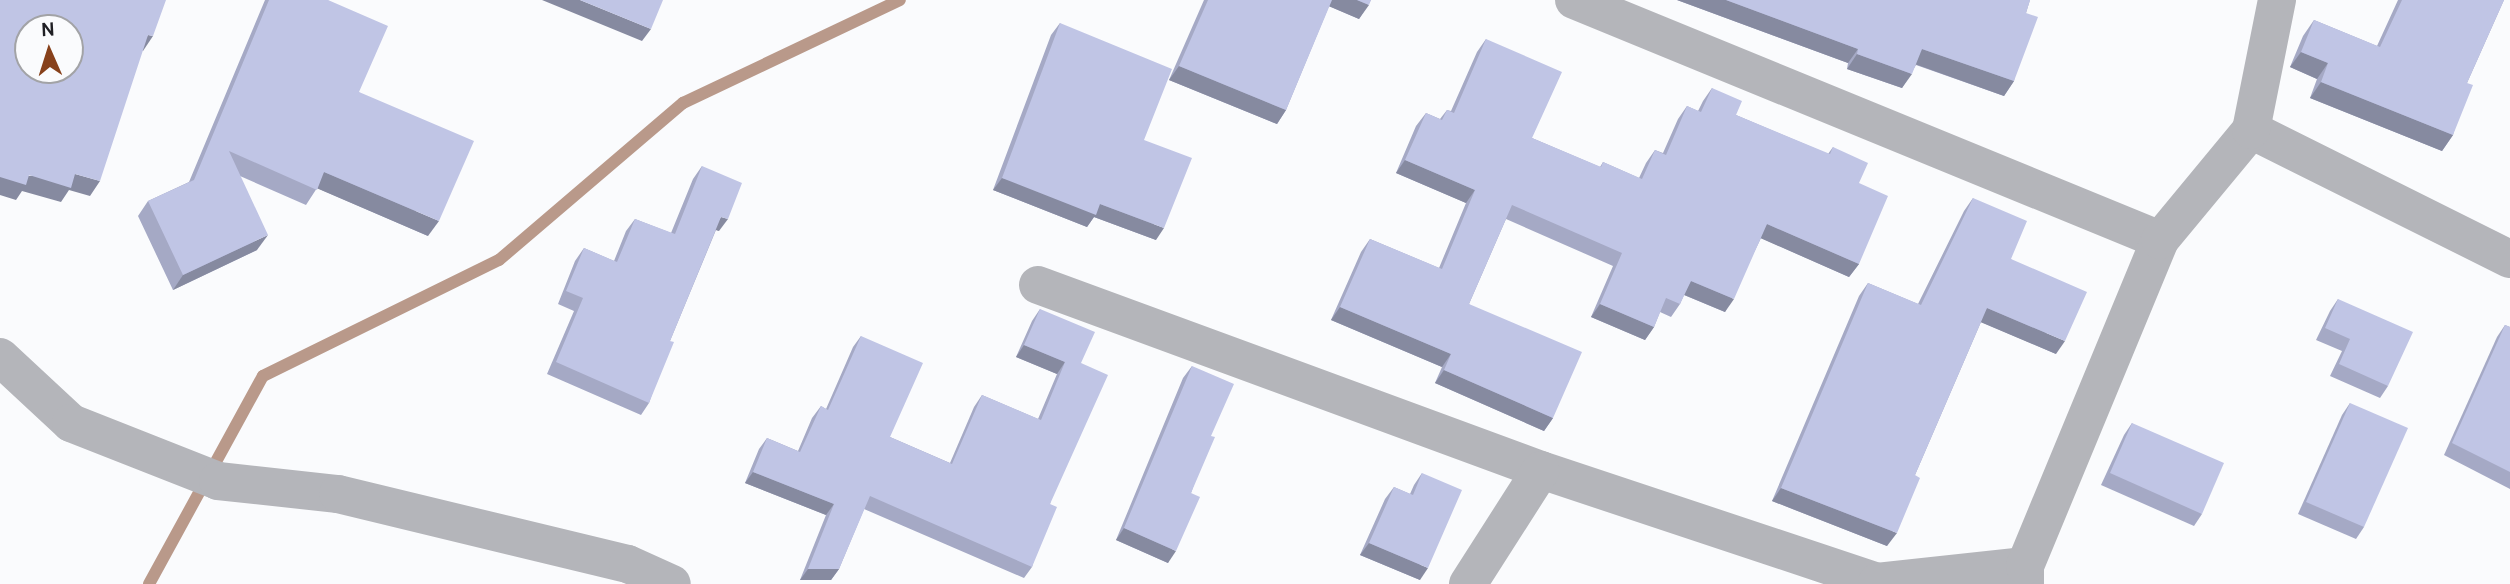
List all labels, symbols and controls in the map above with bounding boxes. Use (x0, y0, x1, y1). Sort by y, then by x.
north arrow (14, 14, 84, 84)
text: N (41, 18, 55, 41)

